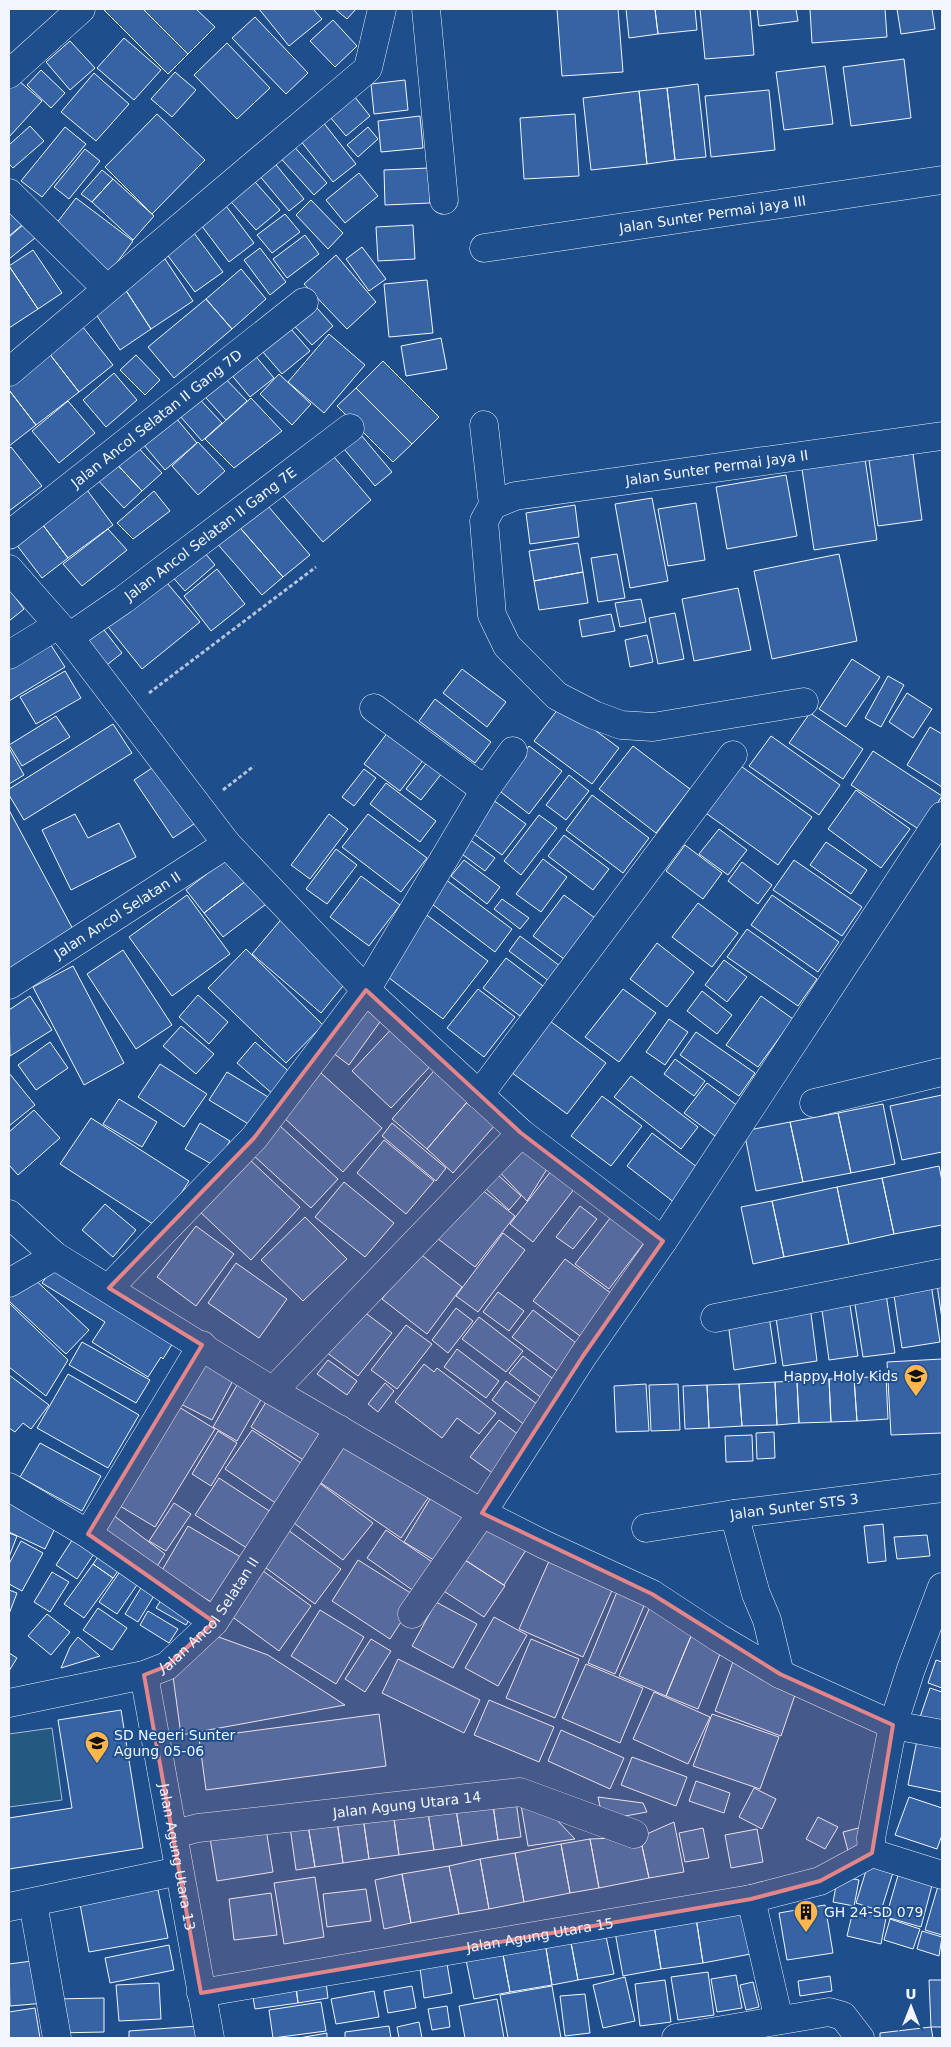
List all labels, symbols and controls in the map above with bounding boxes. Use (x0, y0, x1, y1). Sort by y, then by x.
street label: Jalan Sunter Permai Jaya III (617, 192, 807, 236)
street label: Jalan Ancol Selatan II Gang 7D (67, 346, 245, 491)
street label: Jalan Sunter Permai Jaya II (623, 447, 809, 489)
street label: Jalan Ancol Selatan II Gang 7E (120, 464, 299, 605)
street label: Jalan Ancol Selatan II (50, 868, 184, 962)
school or university icon: Happy Holy Kids (903, 1363, 929, 1397)
place label: Happy Holy Kids (783, 1368, 898, 1384)
street label: Jalan Sunter STS 3 (728, 1490, 860, 1523)
street label: Jalan Ancol Selatan II (156, 1554, 262, 1676)
place label: SD Negeri Sunter Agung 05-06 (114, 1727, 236, 1759)
school or university icon: SD Negeri Sunter Agung 05-06 (84, 1730, 110, 1764)
street label: Jalan Agung Utara 13 (156, 1781, 198, 1932)
street label: Jalan Agung Utara 14 (331, 1788, 482, 1821)
building icon: GH 24-SD 079 (793, 1899, 819, 1933)
place label: GH 24-SD 079 (824, 1904, 924, 1920)
street label: Jalan Agung Utara 15 (464, 1915, 615, 1956)
north arrow (886, 1982, 936, 2032)
text: U (905, 1986, 917, 2002)

